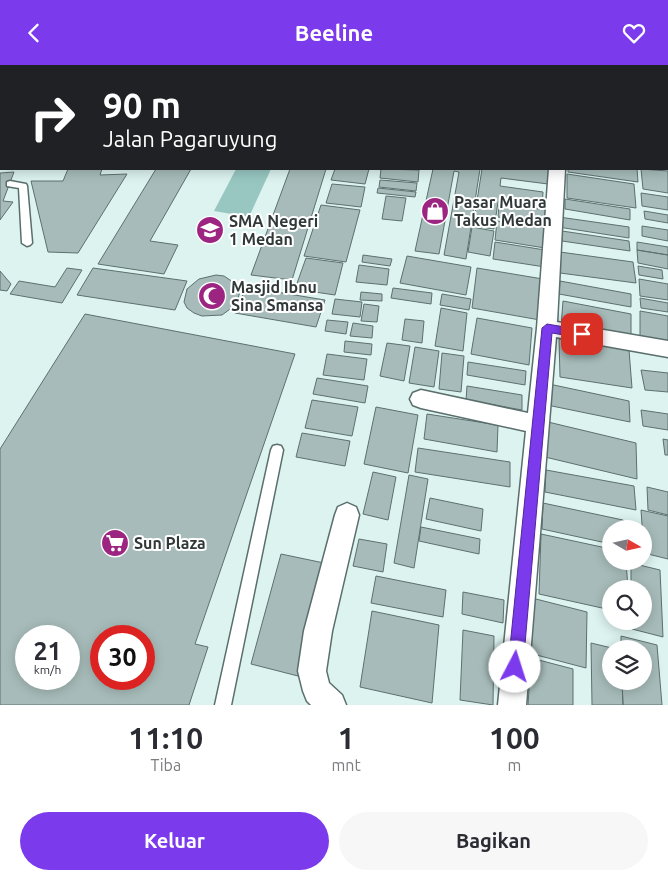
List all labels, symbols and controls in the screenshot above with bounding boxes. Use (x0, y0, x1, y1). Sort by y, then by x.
icon: back (20, 19, 48, 47)
icon: heart (620, 19, 648, 47)
text: Beeline (295, 20, 373, 45)
icon: right (20, 85, 85, 150)
text: 90 m (103, 85, 181, 125)
text: Jalan Pagaruyung (103, 126, 277, 151)
place label: Pasar Muara Takus Medan (454, 193, 552, 229)
shop icon: Pasar Muara Takus Medan (420, 196, 450, 226)
place label: SMA Negeri 1 Medan (229, 212, 318, 248)
school or university icon: SMA Negeri 1 Medan (195, 215, 225, 245)
place label: Masjid Ibnu Sina Smansa (231, 278, 324, 314)
mosque icon: Masjid Ibnu Sina Smansa (197, 281, 227, 311)
pin (561, 313, 603, 355)
icon: arrive (568, 320, 596, 348)
north arrow (602, 520, 652, 570)
map controls (602, 520, 652, 690)
supermarket icon: Sun Plaza (100, 528, 130, 558)
place label: Sun Plaza (134, 534, 206, 552)
button: search (602, 580, 652, 630)
speed limit sign: 30 (90, 625, 155, 690)
text: 21 (33, 637, 62, 665)
position arrow (488, 640, 540, 692)
button: layers (602, 640, 652, 690)
text: km/h (34, 663, 61, 676)
text: 11:10 (128, 721, 203, 755)
text: 1 (338, 721, 355, 755)
text: 100 (489, 721, 540, 755)
text: Tiba (150, 756, 181, 774)
text: mnt (332, 756, 361, 774)
text: m (507, 756, 521, 774)
button: Keluar (20, 812, 329, 870)
button: Bagikan (339, 812, 648, 870)

